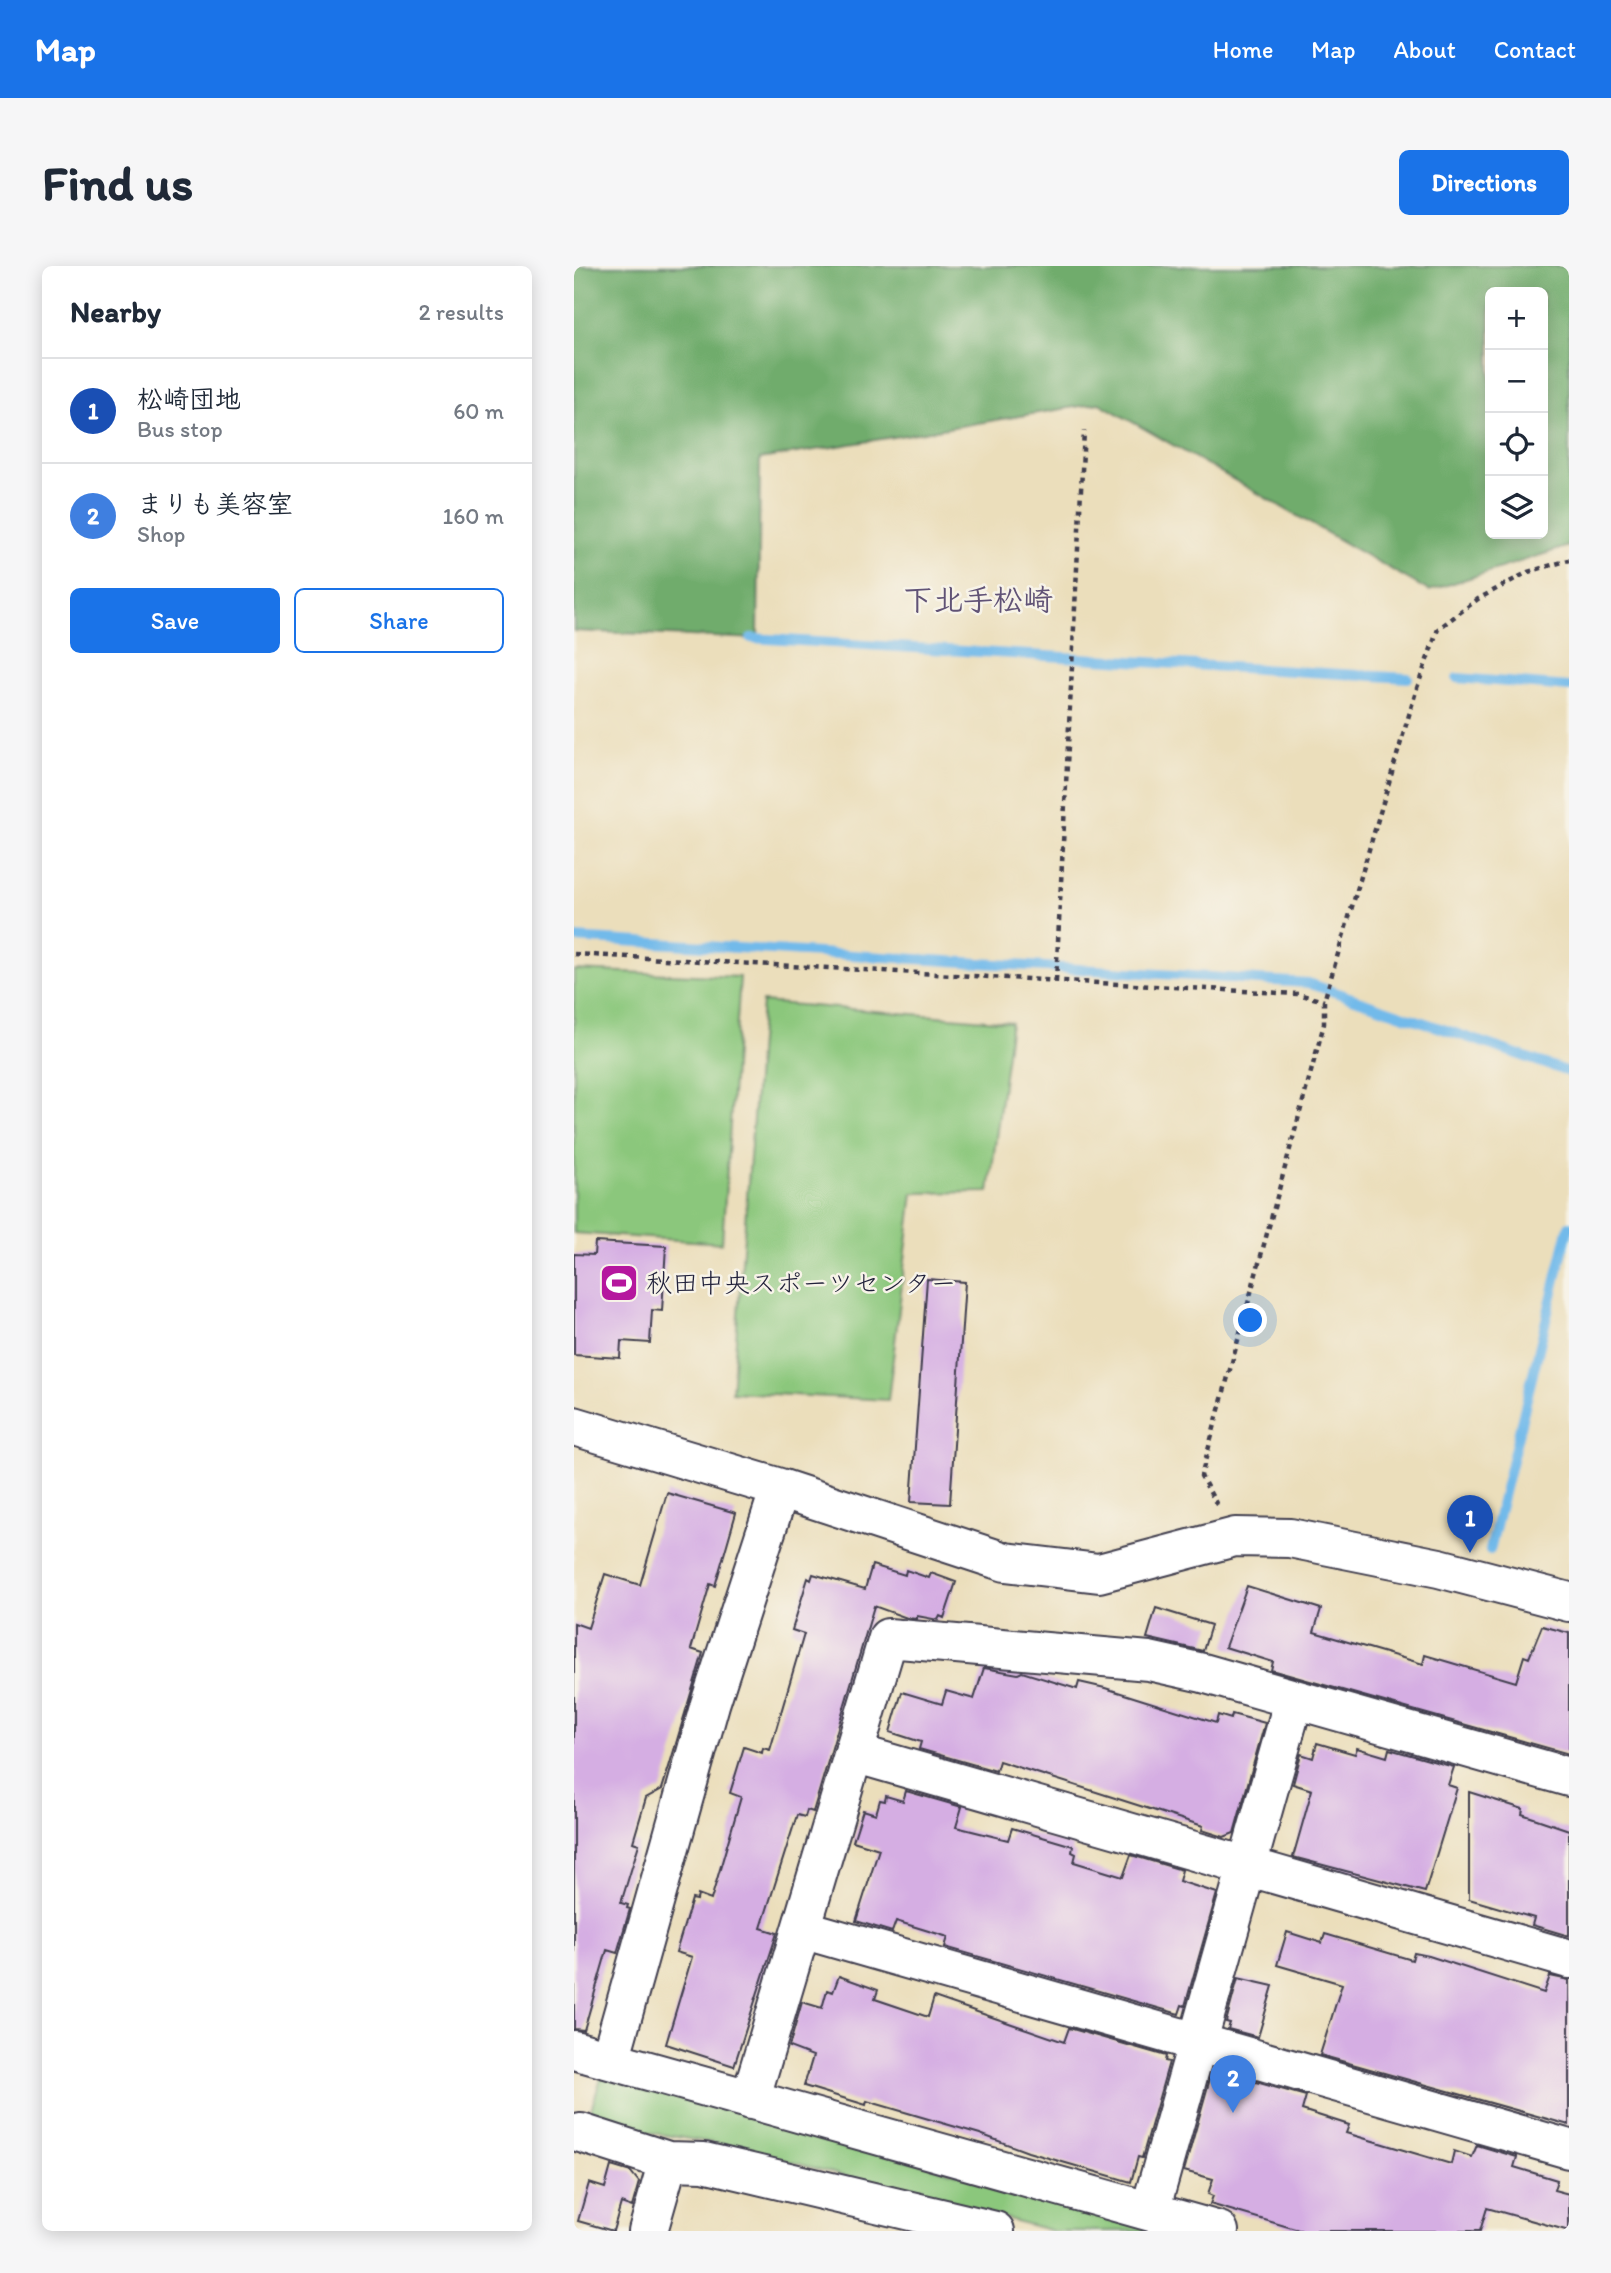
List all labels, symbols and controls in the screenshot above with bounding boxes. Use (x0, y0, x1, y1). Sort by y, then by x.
text: Map (35, 30, 96, 69)
text: Home (1213, 35, 1273, 64)
text: Map (1311, 35, 1355, 64)
text: About (1393, 35, 1456, 64)
text: Contact (1494, 35, 1576, 64)
button: Directions (1399, 150, 1569, 215)
text: Find us (42, 153, 193, 212)
map controls (1485, 287, 1548, 539)
button: + (1485, 287, 1548, 350)
text: Nearby (70, 293, 161, 330)
text: 2 results (418, 298, 504, 326)
button: − (1485, 350, 1548, 413)
text: 松崎団地 (137, 383, 241, 415)
text: 1 (88, 397, 98, 425)
text: 60 m (453, 397, 504, 425)
button: locate (1485, 413, 1548, 476)
text: Bus stop (137, 415, 223, 443)
button: layers (1485, 476, 1548, 539)
text: まりも美容室 (137, 488, 293, 520)
text: 2 (87, 502, 99, 530)
text: 160 m (442, 502, 504, 530)
text: Shop (137, 520, 185, 548)
district label: 下北手松崎 (903, 581, 1053, 618)
button: Save (70, 588, 280, 653)
button: Share (294, 588, 504, 653)
sports icon: 秋田中央スポーツセンター (598, 1262, 640, 1304)
place label: 秋田中央スポーツセンター (646, 1267, 956, 1299)
your location (1233, 1303, 1267, 1337)
pin: 1 (1447, 1495, 1493, 1553)
pin: 2 (1210, 2055, 1256, 2113)

